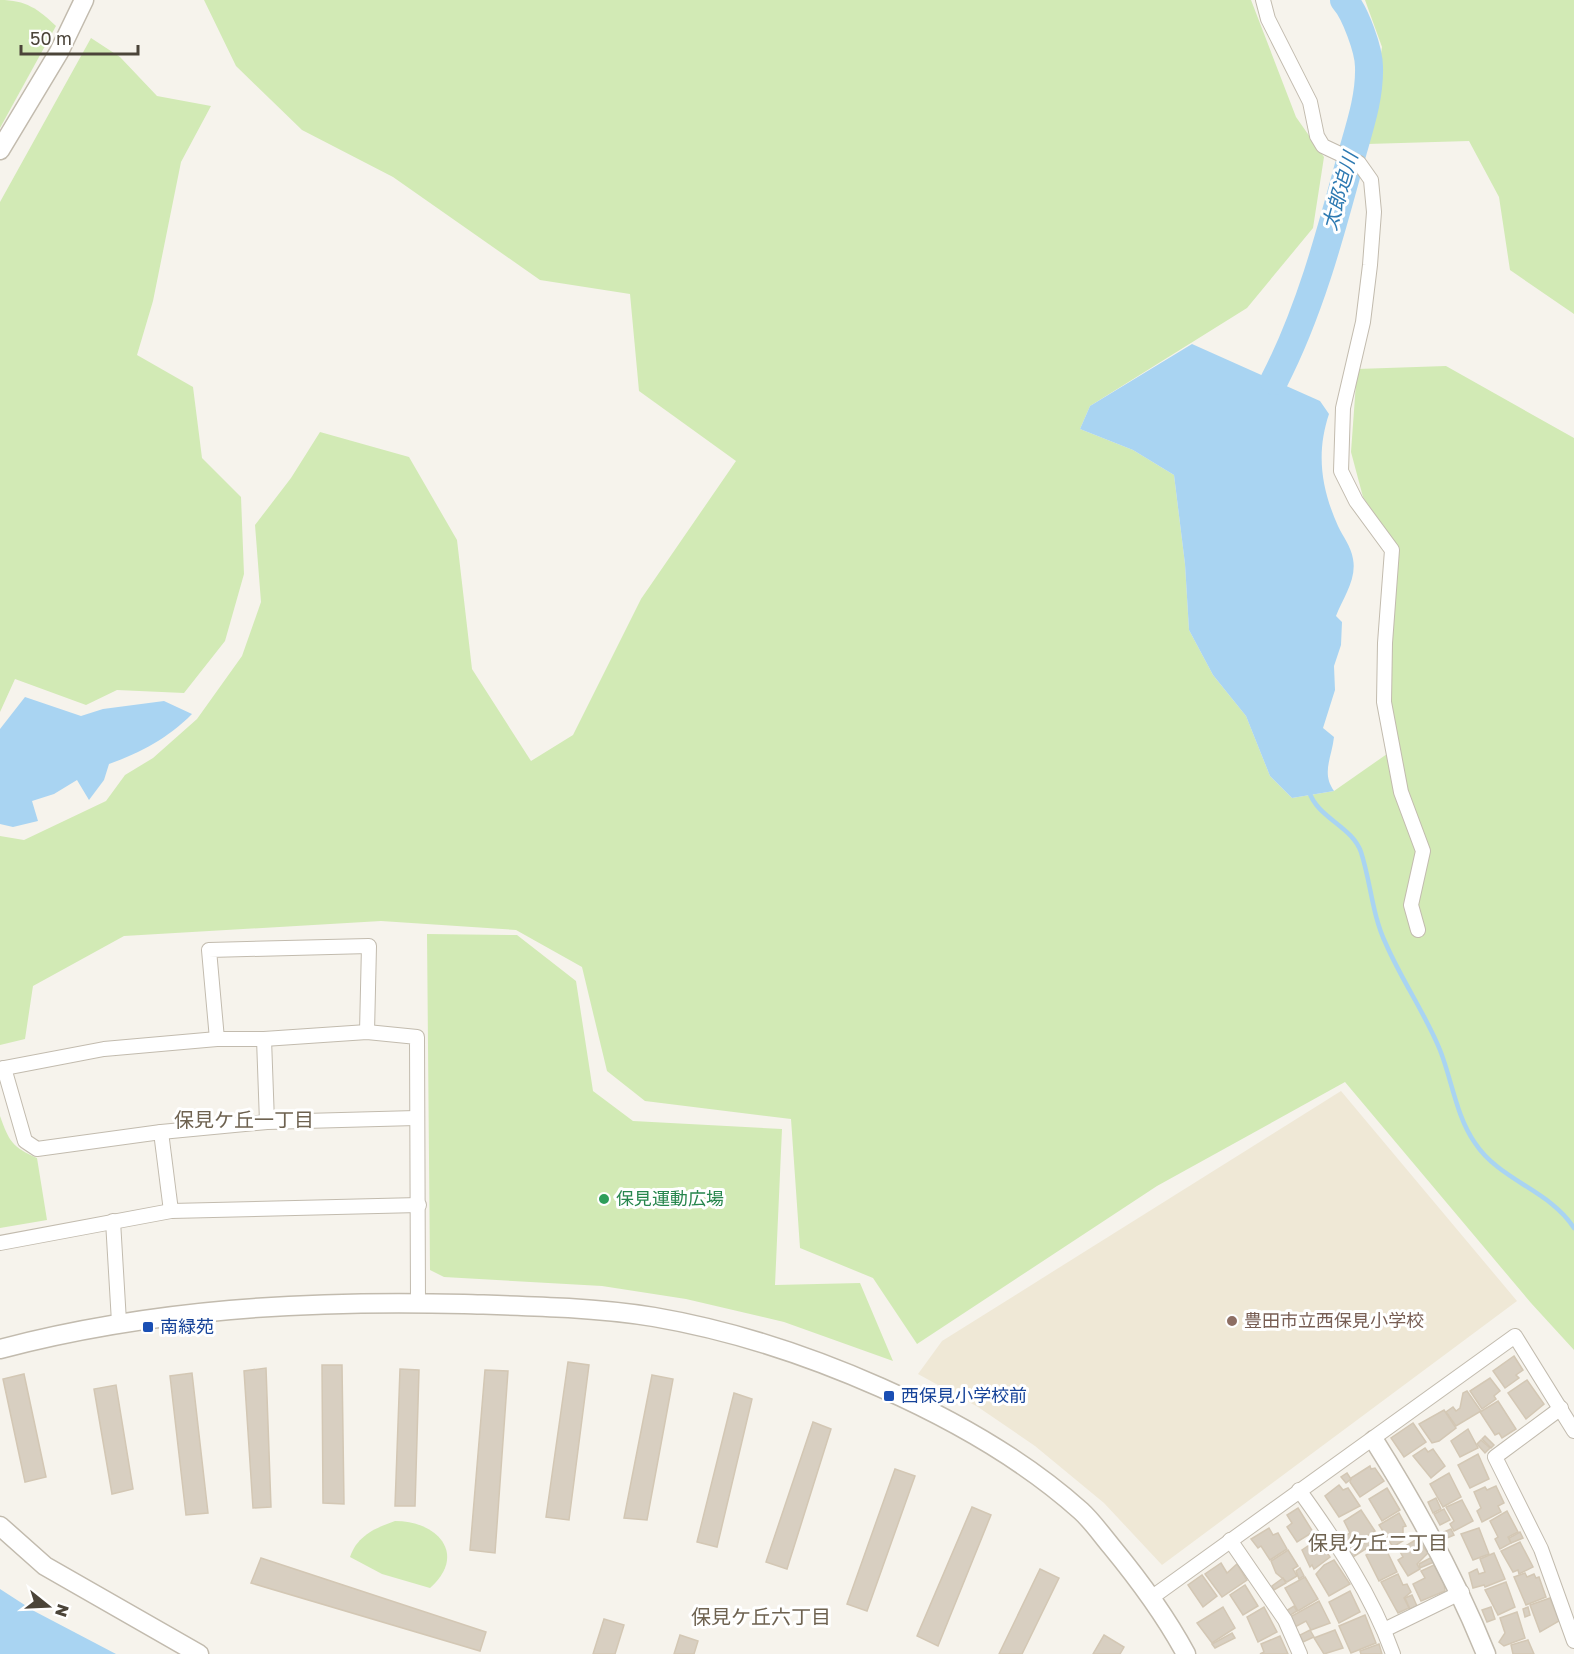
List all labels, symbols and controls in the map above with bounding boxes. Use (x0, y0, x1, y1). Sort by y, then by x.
scale bar (21, 18, 138, 56)
text: 50 m (30, 27, 72, 49)
water label: 太郎迫川 (1316, 147, 1362, 232)
district label: 保見ケ丘一丁目 (174, 1107, 314, 1131)
place label: 保見運動広場 (616, 1187, 724, 1209)
marker: 保見運動広場 (597, 1192, 611, 1206)
place label: 豊田市立西保見小学校 (1244, 1309, 1424, 1331)
marker: 豊田市立西保見小学校 (1225, 1314, 1239, 1328)
place label: 南緑苑 (160, 1315, 214, 1337)
marker: 南緑苑 (141, 1320, 155, 1334)
place label: 西保見小学校前 (901, 1384, 1027, 1406)
marker: 西保見小学校前 (882, 1389, 896, 1403)
district label: 保見ケ丘二丁目 (1308, 1530, 1448, 1554)
north arrow (18, 1576, 78, 1636)
text: N (51, 1602, 74, 1620)
district label: 保見ケ丘六丁目 (691, 1604, 831, 1628)

